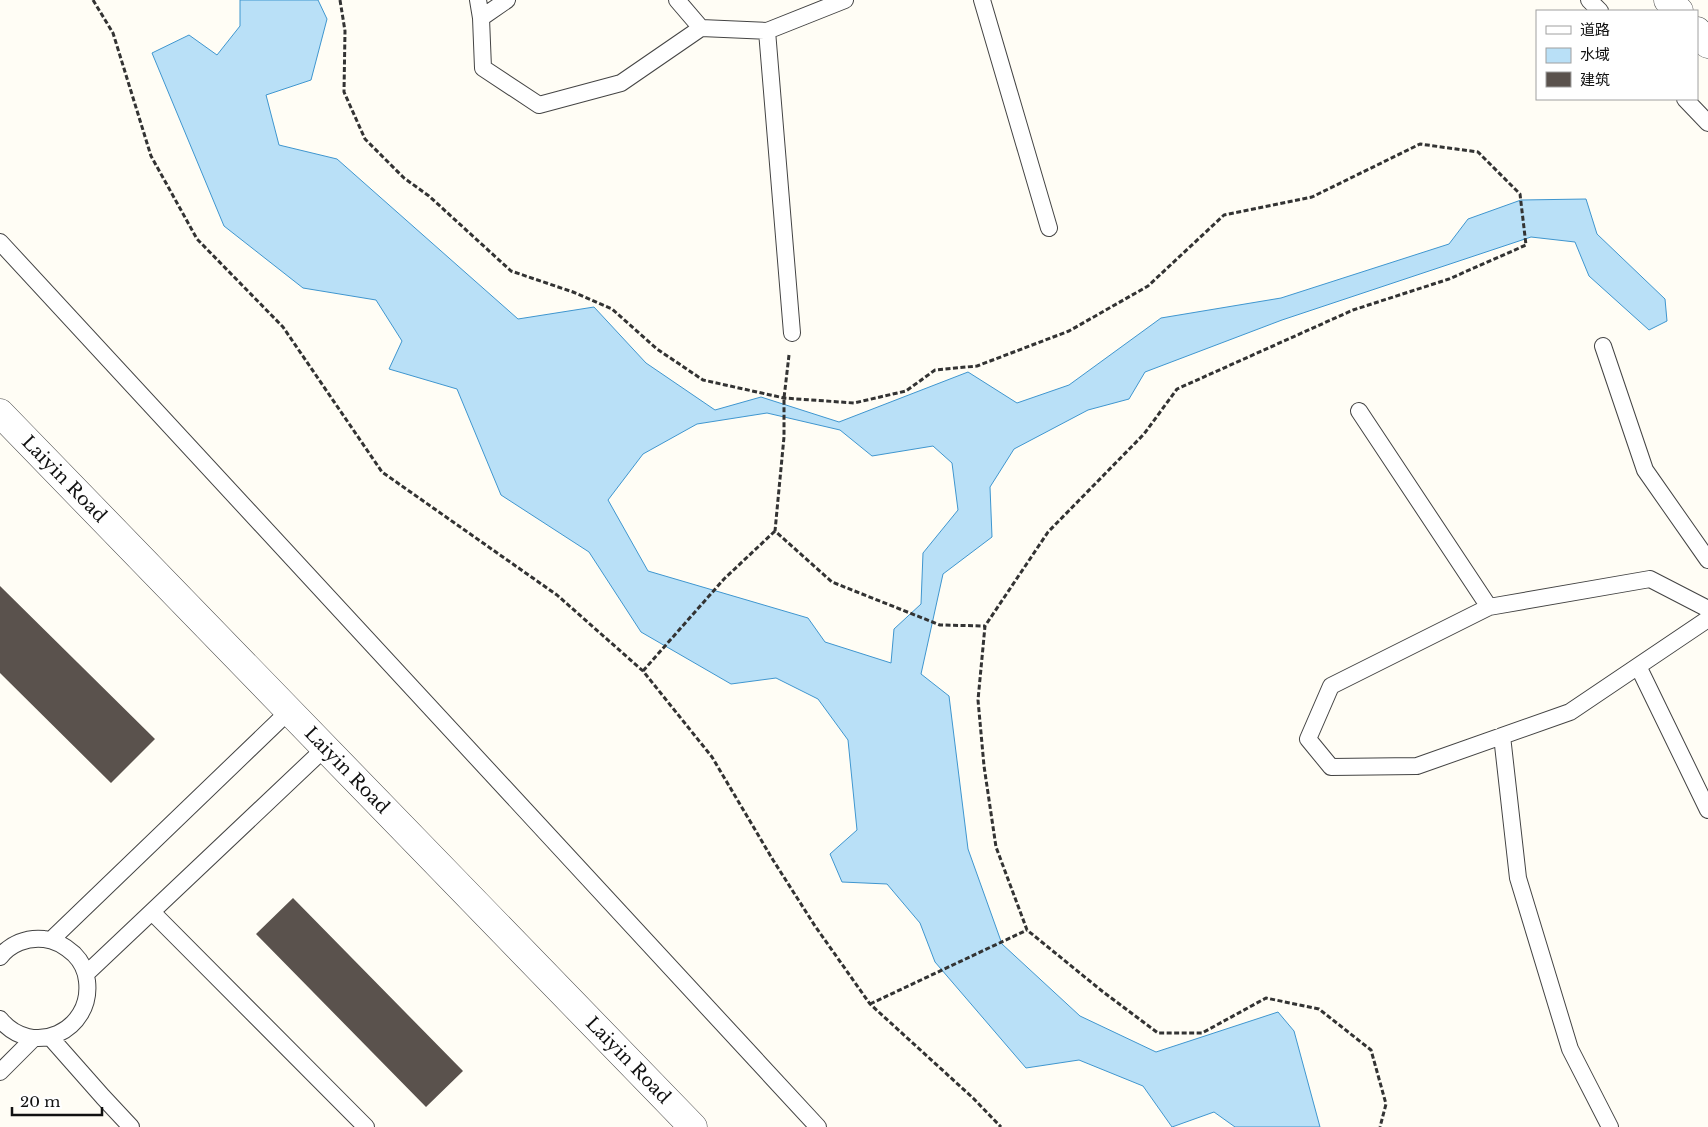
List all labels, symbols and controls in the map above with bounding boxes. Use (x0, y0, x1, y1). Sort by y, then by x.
legend (1536, 10, 1698, 100)
text: 道路 (1580, 20, 1610, 39)
text: 水域 (1580, 45, 1610, 64)
text: 建筑 (1580, 70, 1610, 89)
street label: Laiyin Road (17, 431, 111, 527)
street label: Laiyin Road (300, 722, 394, 818)
street label: Laiyin Road (581, 1012, 675, 1108)
scale bar (12, 1084, 102, 1116)
text: 20 m (20, 1092, 60, 1111)

